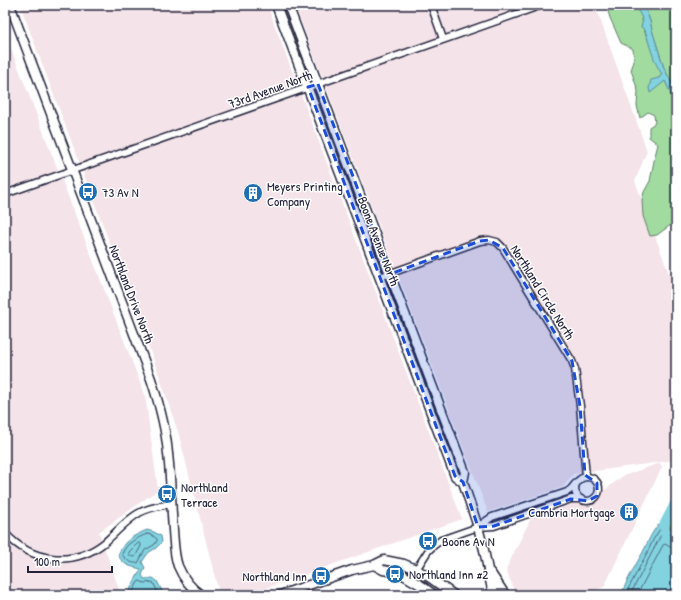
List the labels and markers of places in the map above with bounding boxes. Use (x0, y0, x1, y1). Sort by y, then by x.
place label: Meyers Printing Company (267, 177, 343, 210)
bus stop icon: 73 Av N (77, 181, 99, 203)
building icon: Meyers Printing Company (242, 182, 264, 204)
place label: 73 Av N (102, 183, 139, 201)
place label: Northland Terrace (181, 478, 228, 511)
bus stop icon: Northland Terrace (156, 483, 178, 505)
building icon: Cambria Mortgage (618, 501, 640, 523)
place label: Cambria Mortgage (528, 503, 615, 521)
bus stop icon: Boone Av N (417, 530, 439, 552)
place label: Boone Av N (442, 532, 495, 550)
bus stop icon: Northland Inn #2 (384, 563, 406, 585)
bus stop icon: Northland Inn (310, 565, 332, 587)
place label: Northland Inn #2 (409, 565, 488, 583)
place label: Northland Inn (243, 567, 307, 585)

